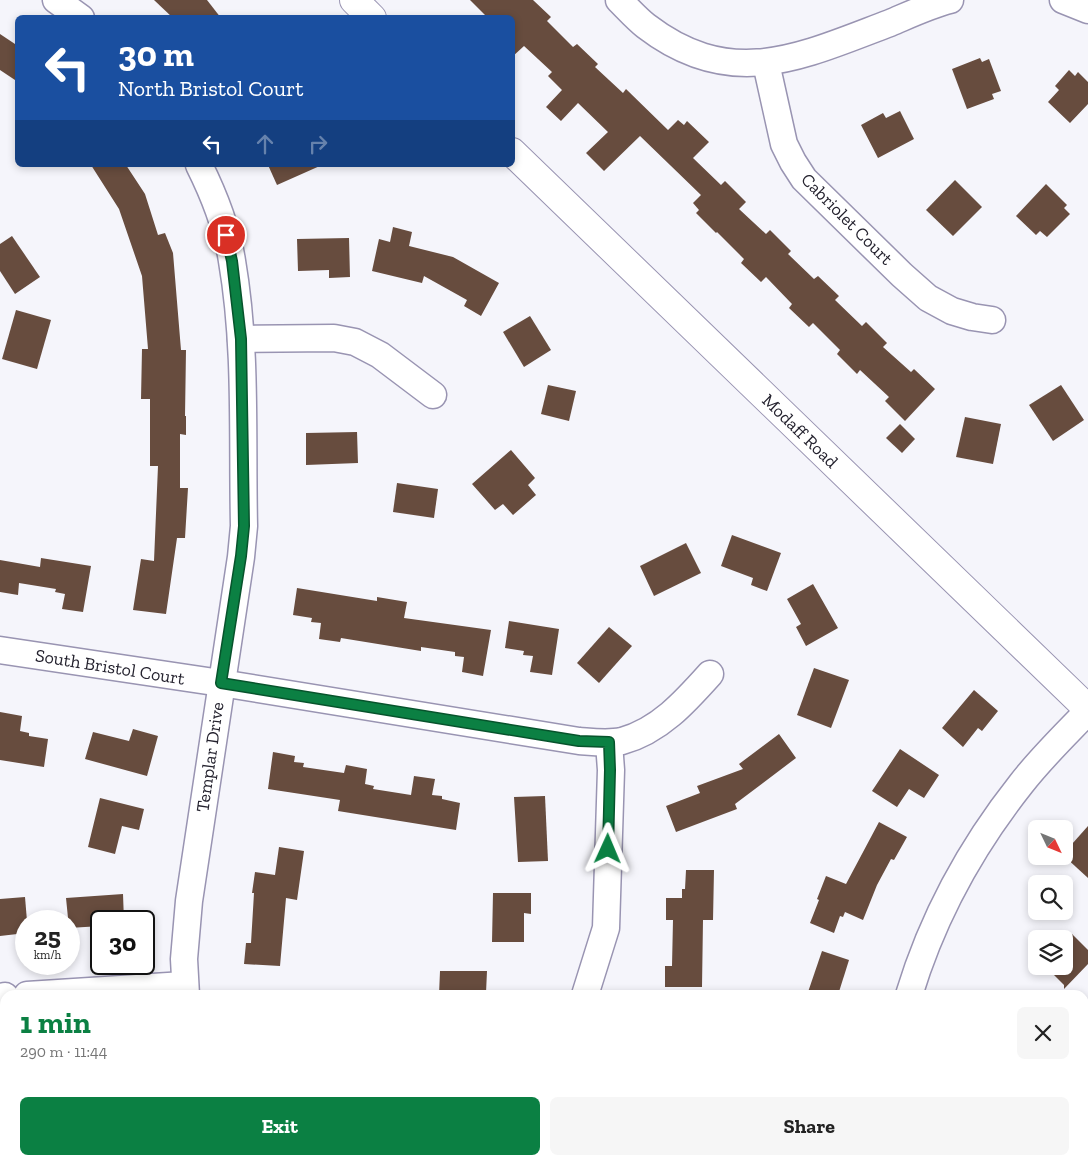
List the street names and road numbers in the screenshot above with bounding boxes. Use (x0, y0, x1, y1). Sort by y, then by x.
street label: Cabriolet Court (796, 168, 898, 270)
street label: Modaff Road (757, 389, 843, 473)
street label: South Bristol Court (34, 644, 187, 690)
street label: Templar Drive (191, 700, 229, 814)

